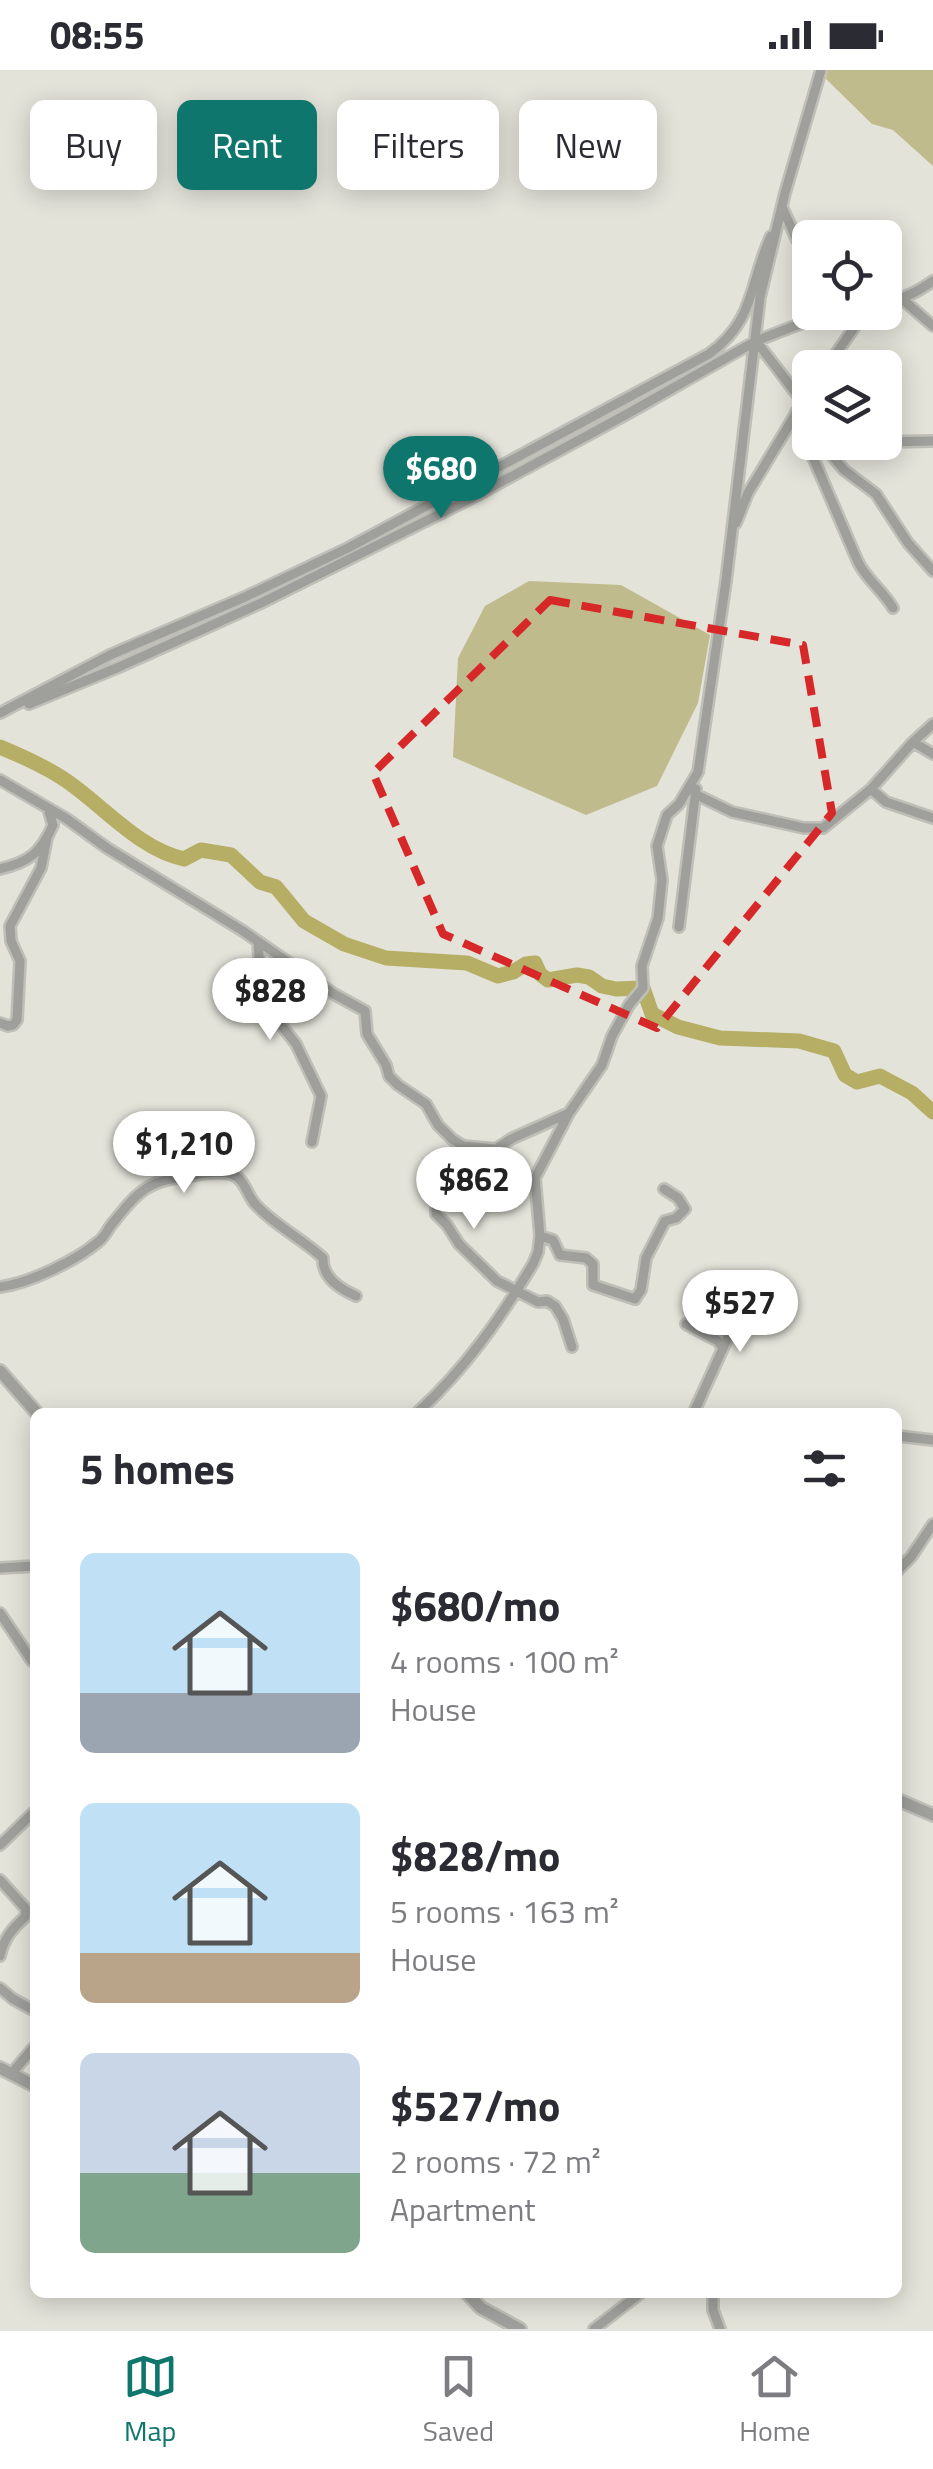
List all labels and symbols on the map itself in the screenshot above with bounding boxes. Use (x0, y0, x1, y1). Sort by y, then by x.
pin: $680 (382, 436, 500, 521)
pin: $828 (211, 958, 329, 1043)
pin: $1,210 (103, 1111, 265, 1196)
pin: $862 (415, 1147, 533, 1232)
pin: $527 (681, 1270, 799, 1355)

